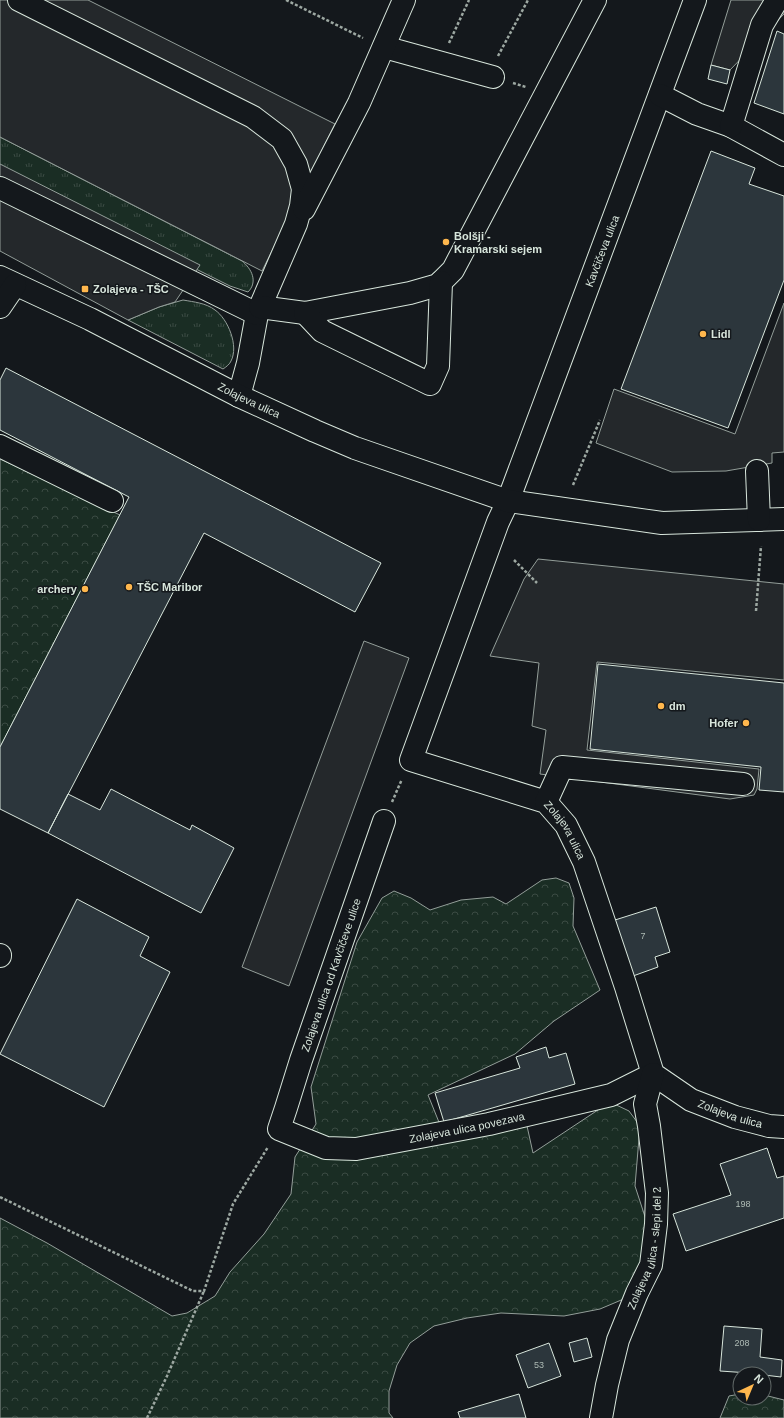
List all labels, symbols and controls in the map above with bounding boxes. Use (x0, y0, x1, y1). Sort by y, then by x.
street label: Kavčičeva ulica (583, 213, 621, 289)
place label: Bolšji - Kramarski sejem (454, 230, 542, 255)
marker: Bolšji - Kramarski sejem (441, 237, 451, 247)
place label: Zolajeva - TŠC (93, 283, 169, 295)
marker: Zolajeva - TŠC (80, 284, 90, 294)
place label: Lidl (711, 328, 731, 340)
marker: Lidl (698, 329, 708, 339)
street label: Zolajeva ulica (216, 380, 283, 420)
place label: TŠC Maribor (137, 581, 203, 593)
marker: TŠC Maribor (124, 582, 134, 592)
place label: archery (37, 583, 78, 595)
marker: archery (80, 584, 90, 594)
place label: dm (669, 700, 686, 712)
marker: dm (656, 701, 666, 711)
place label: Hofer (709, 717, 739, 729)
marker: Hofer (741, 718, 751, 728)
street label: Zolajeva ulica (542, 798, 588, 862)
street label: Zolajeva ulica od Kavčičeve ulice (299, 897, 363, 1053)
house number: 7 (640, 931, 646, 941)
street label: Zolajeva ulica (696, 1097, 765, 1130)
street label: Zolajeva ulica povezava (408, 1110, 527, 1145)
street label: Zolajeva ulica - slepi del 2 (625, 1186, 663, 1311)
house number: 198 (735, 1199, 751, 1209)
house number: 208 (734, 1338, 750, 1348)
house number: 53 (534, 1360, 544, 1370)
north arrow (732, 1366, 772, 1406)
text: N (752, 1372, 766, 1386)

